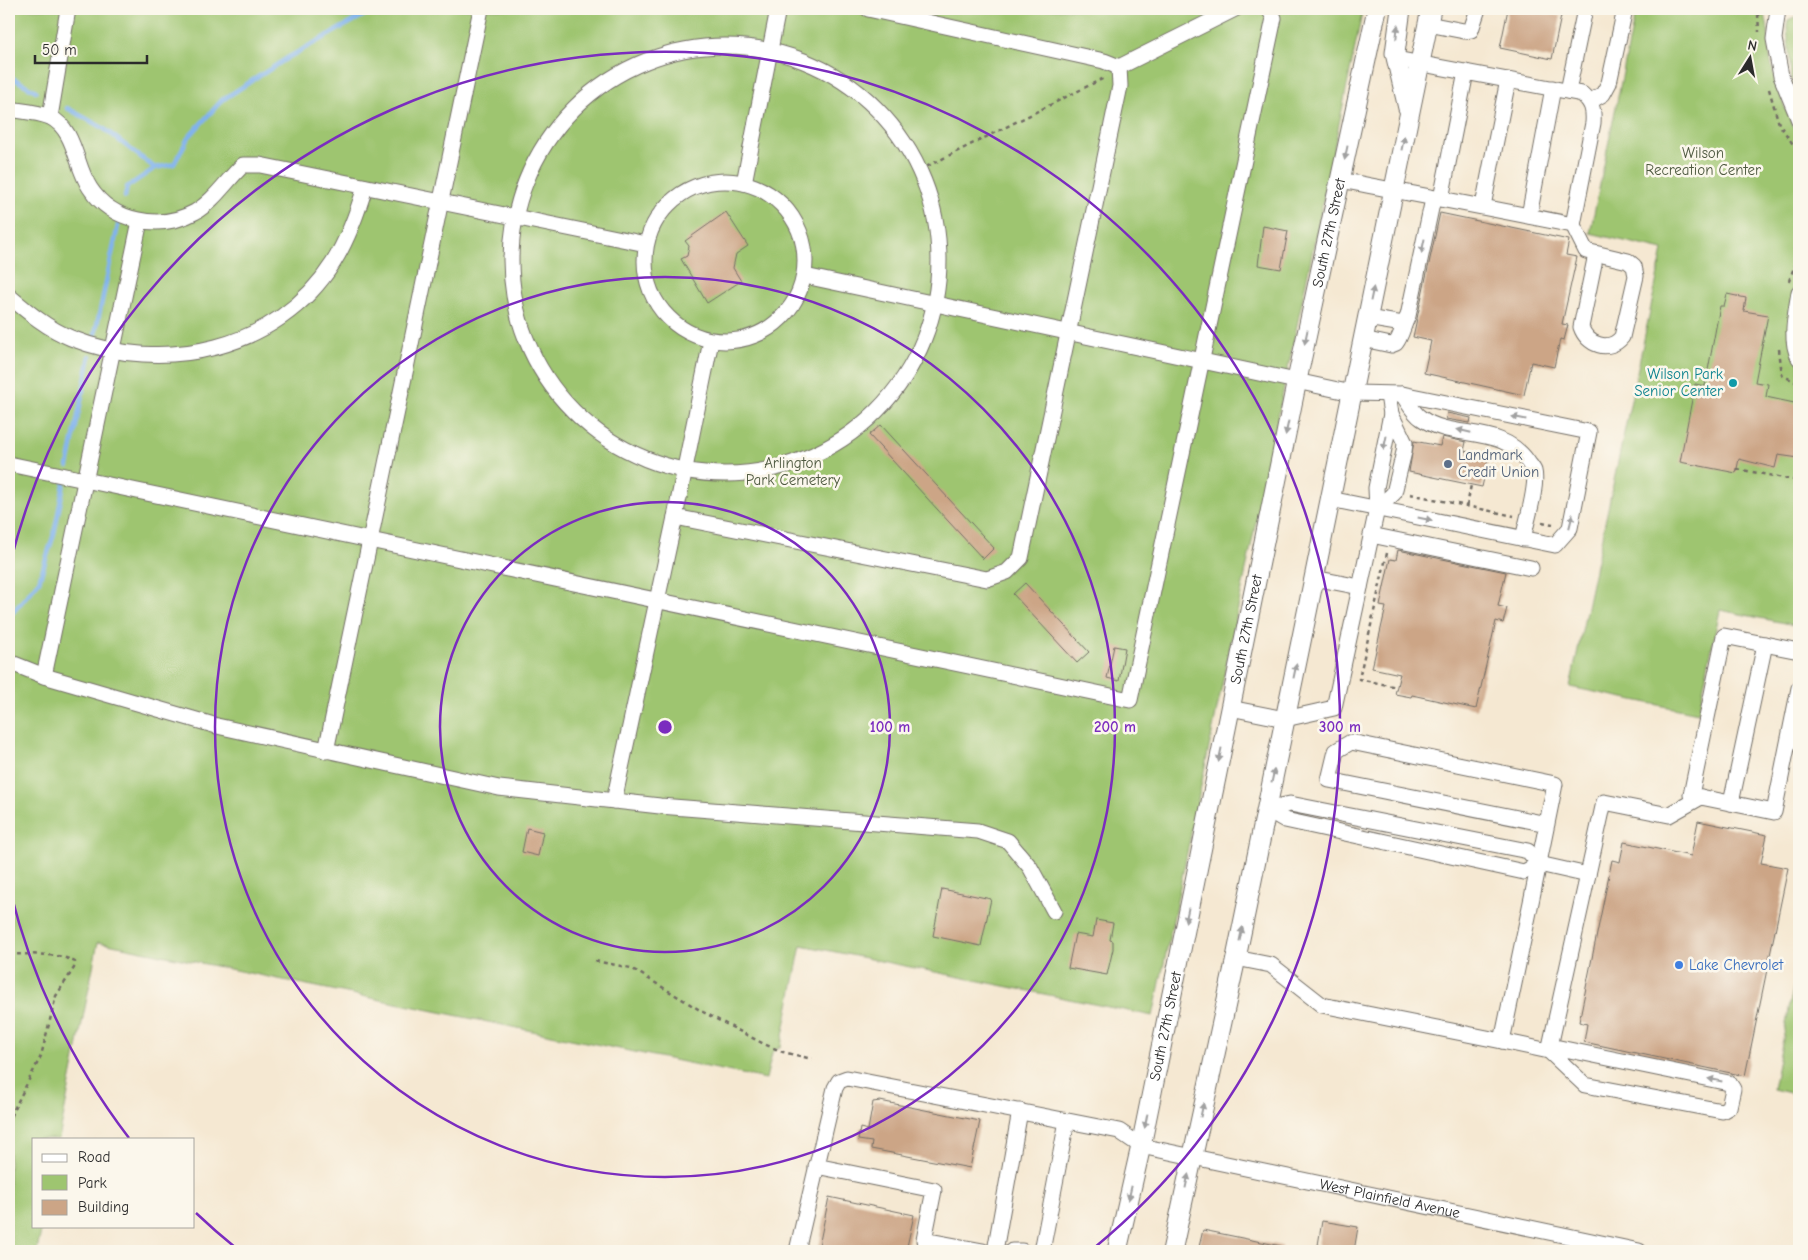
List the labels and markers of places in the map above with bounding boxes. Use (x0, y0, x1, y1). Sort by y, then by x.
place label: Wilson Park Senior Center (1634, 365, 1724, 400)
marker: Wilson Park Senior Center (1727, 377, 1739, 389)
place label: Landmark Credit Union (1458, 446, 1539, 481)
marker: Landmark Credit Union (1442, 458, 1454, 470)
centre of rings (656, 718, 674, 736)
place label: Lake Chevrolet (1689, 956, 1784, 974)
marker: Lake Chevrolet (1673, 959, 1685, 971)

